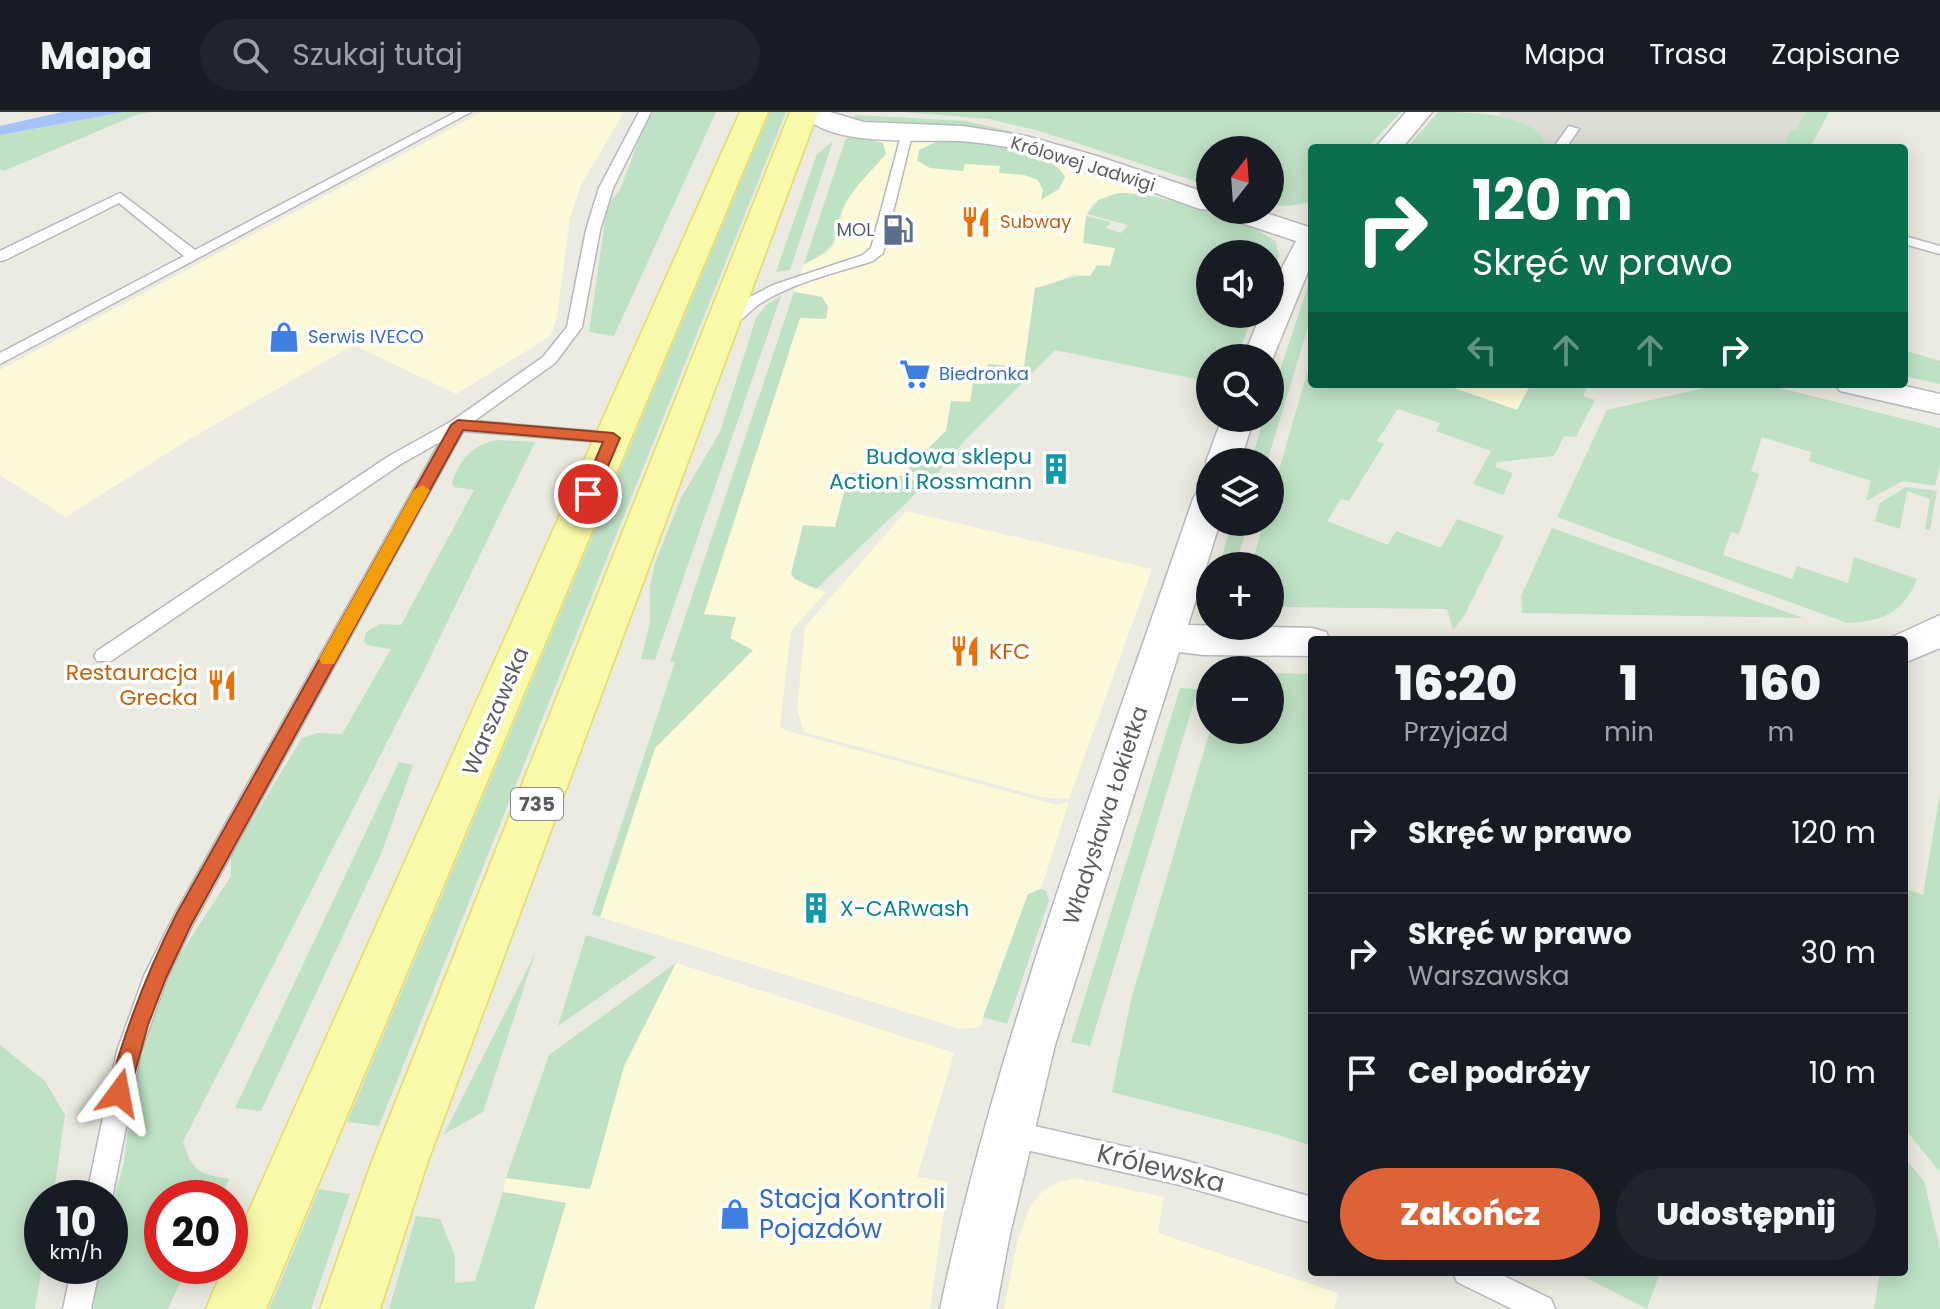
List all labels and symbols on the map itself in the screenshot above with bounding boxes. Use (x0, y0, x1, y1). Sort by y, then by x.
street label: Królowej Jadwigi (1008, 130, 1158, 197)
north arrow (1196, 136, 1284, 224)
restaurant icon: Subway (959, 205, 993, 239)
place label: Subway (1000, 209, 1071, 234)
fuel station icon: MOL (881, 213, 915, 247)
place label: MOL (837, 217, 874, 242)
shop icon: Serwis IVECO (267, 320, 301, 354)
place label: Serwis IVECO (308, 324, 424, 349)
supermarket icon: Biedronka (898, 357, 932, 391)
place label: Biedronka (939, 361, 1029, 386)
place label: Budowa sklepu Action i Rossmann (829, 441, 1032, 497)
building icon: Budowa sklepu Action i Rossmann (1039, 452, 1073, 486)
pin (554, 460, 622, 528)
restaurant icon: KFC (948, 634, 982, 668)
place label: KFC (989, 636, 1030, 667)
street label: Warszawska (454, 642, 536, 780)
place label: Restauracja Grecka (66, 657, 198, 713)
restaurant icon: Restauracja Grecka (205, 668, 239, 702)
street label: Władysława Łokietka (1055, 702, 1155, 928)
road number: 735 (511, 788, 563, 820)
building icon: X-CARwash (799, 891, 833, 925)
place label: X-CARwash (840, 893, 969, 924)
position arrow (77, 1051, 161, 1135)
street label: Królewska (1093, 1135, 1229, 1201)
speed limit sign: 20 (144, 1180, 248, 1284)
place label: Stacja Kontroli Pojazdów (759, 1181, 946, 1247)
shop icon: Stacja Kontroli Pojazdów (718, 1197, 752, 1231)

